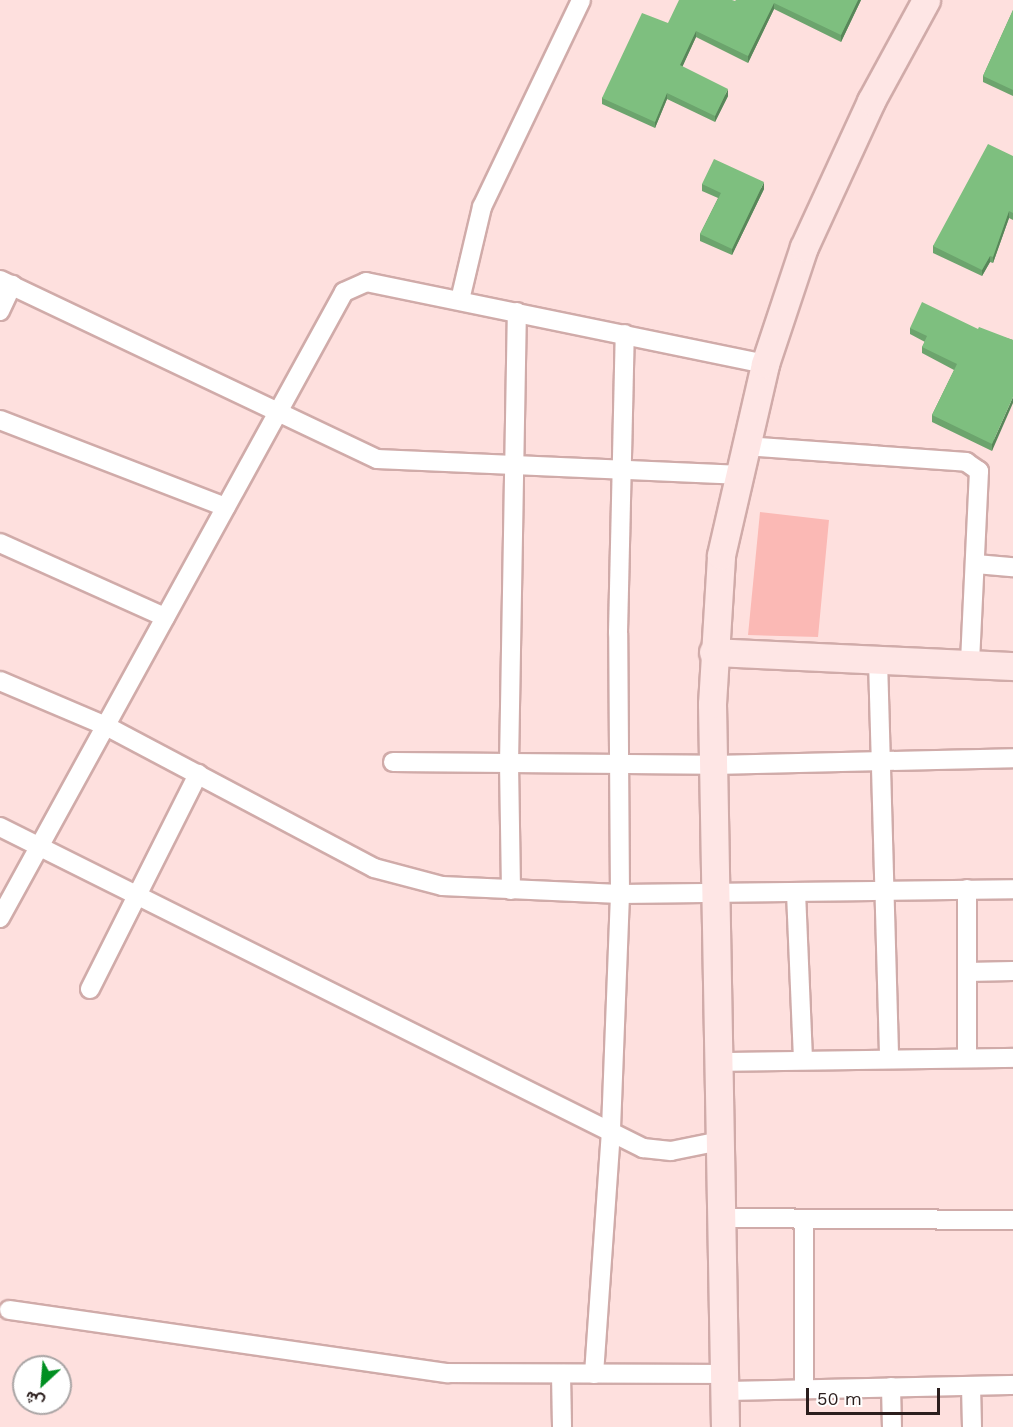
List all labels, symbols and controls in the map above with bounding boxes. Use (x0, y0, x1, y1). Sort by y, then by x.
north arrow (12, 1355, 72, 1415)
scale bar (809, 1376, 942, 1414)
text: ش (22, 1387, 48, 1413)
text: 50 m (817, 1388, 862, 1409)

